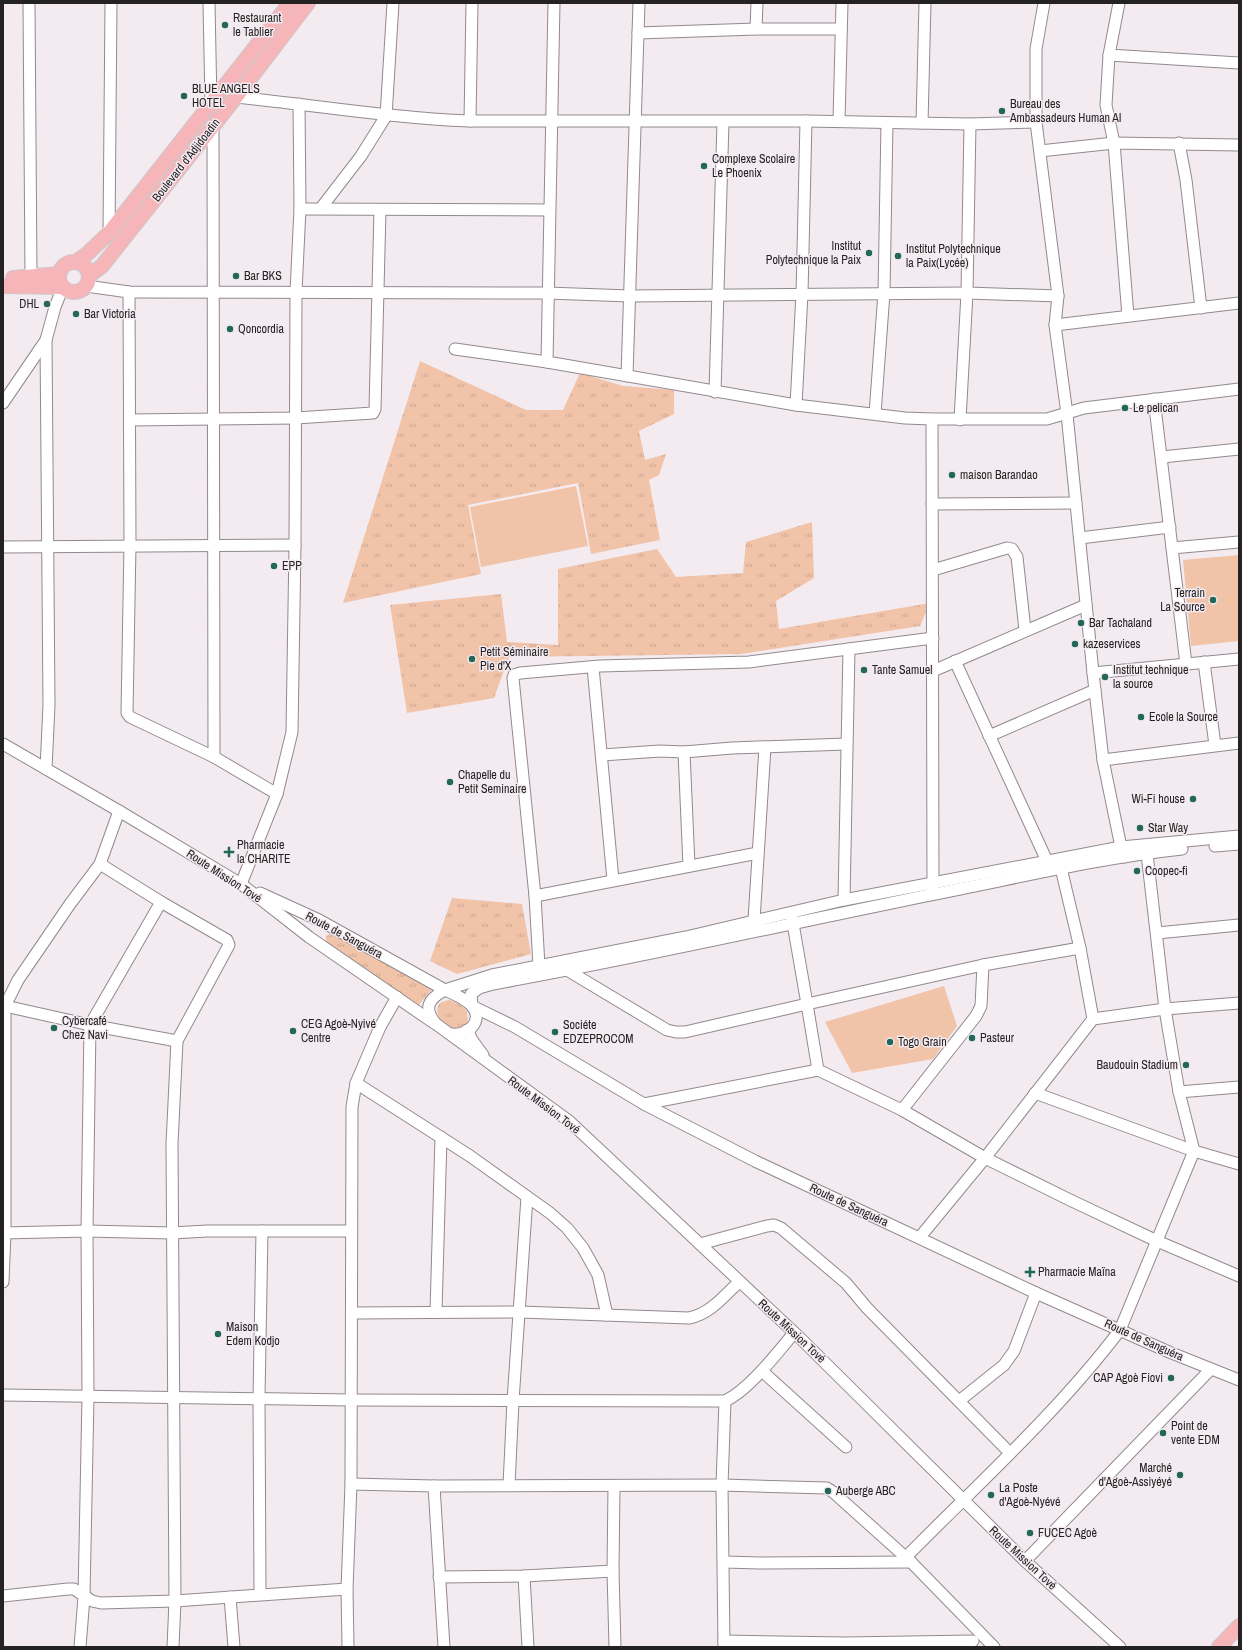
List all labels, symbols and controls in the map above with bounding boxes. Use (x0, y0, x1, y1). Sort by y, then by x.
place label: Restaurant le Tablier (233, 10, 281, 40)
marker: Restaurant le Tablier (220, 20, 230, 30)
place label: BLUE ANGELS HOTEL (192, 81, 260, 111)
marker: BLUE ANGELS HOTEL (179, 91, 189, 101)
place label: Bureau des Ambassadeurs Human AI (1009, 96, 1122, 126)
marker: Bureau des Ambassadeurs Human AI (997, 106, 1007, 116)
street label: Boulevard d'Adjidoadin (148, 115, 224, 205)
place label: Complexe Scolaire Le Phoenix (712, 151, 795, 181)
marker: Complexe Scolaire Le Phoenix (699, 161, 709, 171)
place label: Institut Polytechnique la Paix (766, 238, 861, 268)
place label: Institut Polytechnique la Paix(Lycée) (906, 241, 1001, 271)
marker: Institut Polytechnique la Paix (864, 248, 874, 258)
marker: Institut Polytechnique la Paix(Lycée) (893, 251, 903, 261)
place label: Bar BKS (244, 268, 282, 284)
marker: Bar BKS (231, 271, 241, 281)
place label: DHL (19, 296, 40, 312)
marker: DHL (42, 299, 52, 309)
place label: Bar Victoria (84, 306, 136, 322)
marker: Bar Victoria (71, 309, 81, 319)
place label: Qoncordia (238, 321, 284, 337)
marker: Qoncordia (225, 324, 235, 334)
place label: Le pelican (1133, 400, 1178, 416)
marker: Le pelican (1120, 403, 1130, 413)
place label: maison Barandao (960, 467, 1038, 483)
marker: maison Barandao (947, 470, 957, 480)
place label: EPP (282, 558, 302, 574)
marker: EPP (269, 561, 279, 571)
place label: Terrain La Source (1160, 585, 1205, 615)
marker: Terrain La Source (1208, 595, 1218, 605)
place label: Bar Tachaland (1089, 615, 1152, 631)
marker: Bar Tachaland (1076, 618, 1086, 628)
place label: kazeservices (1083, 636, 1141, 652)
marker: kazeservices (1070, 639, 1080, 649)
place label: Petit Séminaire Pie d'X (480, 644, 548, 674)
marker: Petit Séminaire Pie d'X (467, 654, 477, 664)
place label: Tante Samuel (872, 662, 932, 678)
place label: Institut technique la source (1113, 662, 1189, 692)
marker: Tante Samuel (859, 665, 869, 675)
marker: Institut technique la source (1100, 672, 1110, 682)
place label: Ecole la Source (1149, 709, 1218, 725)
marker: Ecole la Source (1136, 712, 1146, 722)
place label: Chapelle du Petit Seminaire (458, 767, 526, 797)
marker: Chapelle du Petit Seminaire (445, 777, 455, 787)
place label: Wi-Fi house (1131, 791, 1185, 807)
marker: Wi-Fi house (1188, 794, 1198, 804)
place label: Star Way (1148, 820, 1188, 836)
marker: Star Way (1135, 823, 1145, 833)
place label: Pharmacie la CHARITE (237, 837, 291, 867)
street label: Route Mission Tové (183, 846, 265, 906)
marker: Pharmacie la CHARITE (224, 847, 234, 857)
place label: Coopec-fi (1145, 863, 1188, 879)
marker: Coopec-fi (1132, 866, 1142, 876)
street label: Route de Sanguéra (303, 908, 386, 962)
place label: Cybercafé Chez Navi (62, 1013, 108, 1043)
place label: CEG Agoè-Nyivé Centre (301, 1016, 376, 1046)
place label: Sociéte EDZEPROCOM (563, 1017, 634, 1047)
marker: Cybercafé Chez Navi (49, 1023, 59, 1033)
marker: CEG Agoè-Nyivé Centre (288, 1026, 298, 1036)
marker: Sociéte EDZEPROCOM (550, 1027, 560, 1037)
place label: Pasteur (980, 1030, 1015, 1046)
marker: Pasteur (967, 1033, 977, 1043)
place label: Togo Grain (898, 1034, 947, 1050)
marker: Togo Grain (885, 1037, 895, 1047)
place label: Baudouin Stadium (1096, 1057, 1178, 1073)
marker: Baudouin Stadium (1181, 1060, 1191, 1070)
street label: Route Mission Tové (505, 1072, 583, 1138)
street label: Route de Sanguéra (807, 1180, 892, 1231)
place label: Pharmacie Maïna (1038, 1264, 1116, 1280)
marker: Pharmacie Maïna (1025, 1267, 1035, 1277)
street label: Route Mission Tové (755, 1296, 829, 1366)
street label: Route de Sanguéra (1102, 1315, 1187, 1365)
place label: Maison Edem Kodjo (226, 1319, 280, 1349)
marker: Maison Edem Kodjo (213, 1329, 223, 1339)
place label: CAP Agoè Fiovi (1093, 1370, 1163, 1386)
marker: CAP Agoè Fiovi (1166, 1373, 1176, 1383)
place label: Point de vente EDM (1171, 1418, 1220, 1448)
marker: Point de vente EDM (1158, 1428, 1168, 1438)
place label: Marché d'Agoè-Assiyéyé (1098, 1460, 1172, 1490)
marker: Marché d'Agoè-Assiyéyé (1175, 1470, 1185, 1480)
place label: La Poste d'Agoè-Nyévé (999, 1480, 1061, 1510)
place label: Auberge ABC (835, 1483, 896, 1499)
marker: Auberge ABC (823, 1486, 833, 1496)
marker: La Poste d'Agoè-Nyévé (986, 1490, 996, 1500)
street label: Route Mission Tové (986, 1523, 1060, 1593)
place label: FUCEC Agoè (1038, 1525, 1097, 1541)
marker: FUCEC Agoè (1025, 1528, 1035, 1538)

